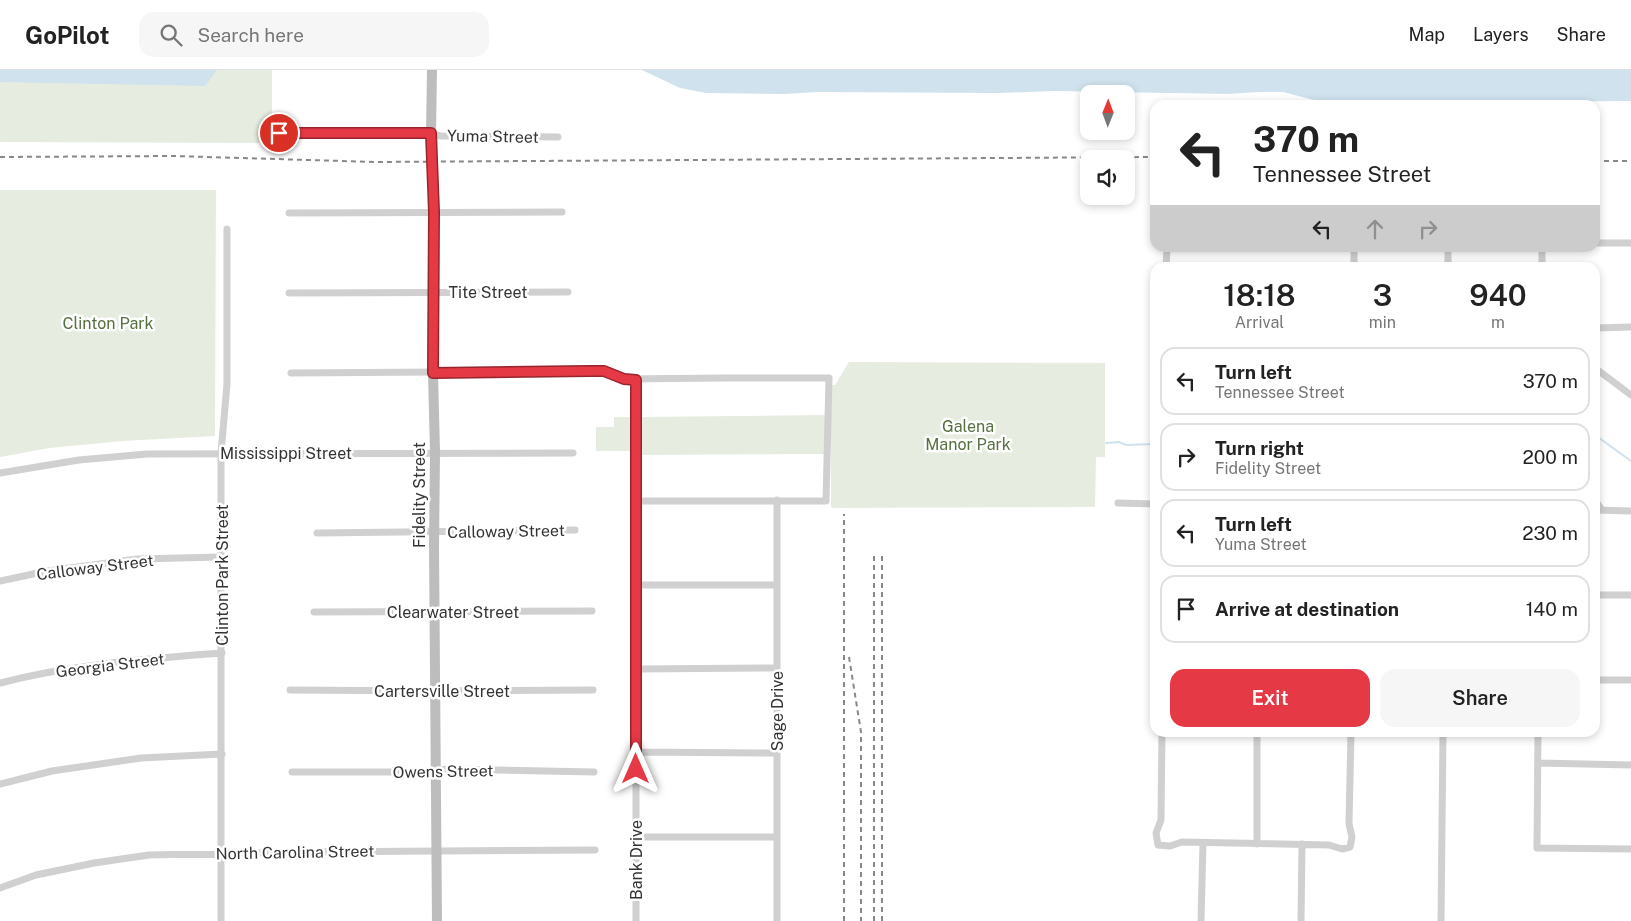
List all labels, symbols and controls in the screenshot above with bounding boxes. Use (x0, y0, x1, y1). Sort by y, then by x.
search box (139, 12, 489, 57)
text: GoPilot (25, 21, 109, 49)
icon: search (157, 21, 185, 49)
text: Search here (197, 24, 304, 46)
text: Map (1409, 24, 1445, 45)
text: Layers (1473, 24, 1529, 45)
text: Share (1557, 24, 1606, 45)
north arrow (1080, 85, 1135, 140)
map controls (1080, 85, 1135, 205)
pin (258, 112, 300, 154)
icon: arrive (265, 119, 293, 147)
text: 370 m (1253, 119, 1359, 160)
icon: left (1170, 120, 1235, 185)
street label: Yuma Street (447, 126, 539, 147)
button: sound (1080, 150, 1135, 205)
text: Tennessee Street (1253, 161, 1431, 187)
icon: left (1308, 215, 1336, 243)
icon: ahead (1361, 215, 1389, 243)
icon: right (1414, 215, 1442, 243)
text: 18:18 (1223, 277, 1296, 313)
text: 3 (1373, 277, 1392, 313)
text: 940 (1469, 277, 1527, 313)
street label: Tite Street (448, 283, 528, 302)
text: Arrival (1235, 313, 1284, 332)
text: min (1369, 313, 1396, 332)
text: m (1491, 313, 1505, 332)
park label: Clinton Park (62, 314, 154, 333)
text: Turn left (1215, 361, 1292, 383)
icon: left (1172, 367, 1200, 395)
text: 370 m (1523, 370, 1578, 392)
text: Tennessee Street (1215, 383, 1345, 402)
park label: Galena Manor Park (925, 417, 1011, 454)
text: Turn right (1215, 437, 1304, 459)
street label: Fidelity Street (410, 442, 429, 548)
icon: right (1172, 443, 1200, 471)
street label: Mississippi Street (220, 444, 352, 463)
text: 200 m (1522, 446, 1578, 468)
text: Fidelity Street (1215, 459, 1321, 478)
street label: Clinton Park Street (213, 504, 232, 646)
text: Turn left (1215, 513, 1292, 535)
icon: left (1172, 519, 1200, 547)
street label: Calloway Street (447, 521, 565, 542)
text: 230 m (1522, 522, 1578, 544)
text: Yuma Street (1215, 535, 1307, 554)
street label: Calloway Street (35, 551, 155, 584)
icon: arrive (1172, 595, 1200, 623)
text: Arrive at destination (1215, 598, 1399, 620)
text: 140 m (1526, 598, 1578, 620)
street label: Clearwater Street (387, 603, 519, 622)
street label: Georgia Street (55, 649, 165, 682)
button: Exit (1170, 669, 1370, 727)
button: Share (1380, 669, 1580, 727)
street label: Sage Drive (768, 671, 787, 751)
street label: Cartersville Street (374, 682, 510, 701)
position arrow (609, 742, 661, 794)
street label: Owens Street (392, 761, 494, 782)
street label: Bank Drive (627, 820, 646, 900)
street label: North Carolina Street (215, 842, 375, 863)

